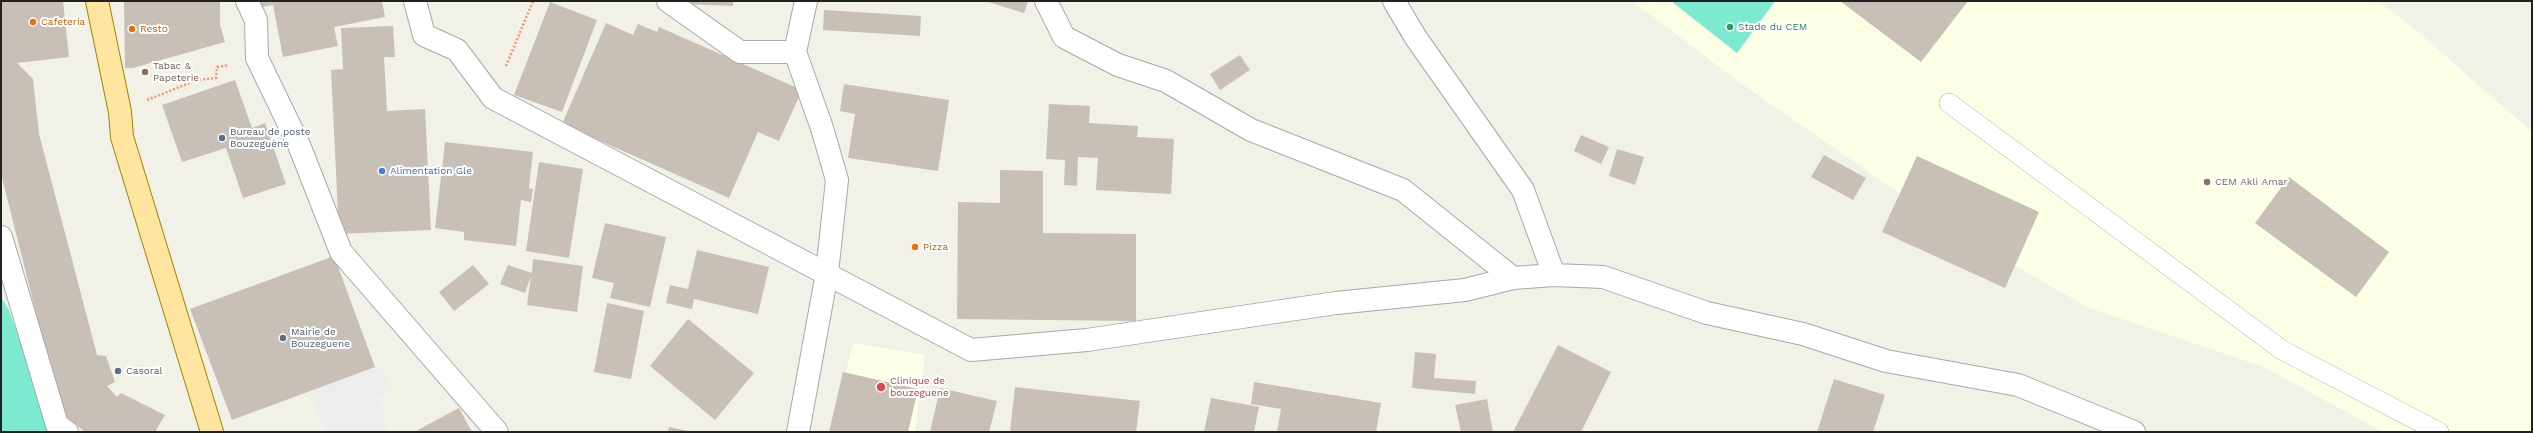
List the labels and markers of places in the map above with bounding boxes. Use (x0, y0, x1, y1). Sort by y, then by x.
place label: Cafeteria (41, 16, 85, 28)
marker: Cafeteria (28, 17, 38, 27)
place label: Stade du CEM (1738, 21, 1807, 33)
marker: Stade du CEM (1725, 22, 1735, 32)
place label: Resto (140, 23, 168, 35)
marker: Resto (127, 24, 137, 34)
place label: Tabac & Papeterie (153, 60, 199, 84)
marker: Tabac & Papeterie (140, 67, 150, 77)
place label: Bureau de poste Bouzeguène (230, 126, 311, 150)
marker: Bureau de poste Bouzeguène (217, 133, 227, 143)
place label: Alimentation Gle (390, 165, 472, 177)
marker: Alimentation Gle (377, 166, 387, 176)
place label: CEM Akli Amar (2215, 176, 2287, 188)
marker: CEM Akli Amar (2202, 177, 2212, 187)
place label: Pizza (923, 241, 948, 253)
marker: Pizza (910, 242, 920, 252)
place label: Mairie de Bouzeguene (291, 326, 350, 350)
marker: Mairie de Bouzeguene (278, 333, 288, 343)
place label: Casoral (126, 365, 162, 377)
marker: Casoral (113, 366, 123, 376)
place label: Clinique de bouzeguene (890, 375, 949, 398)
marker: Clinique de bouzeguene (875, 381, 887, 393)

